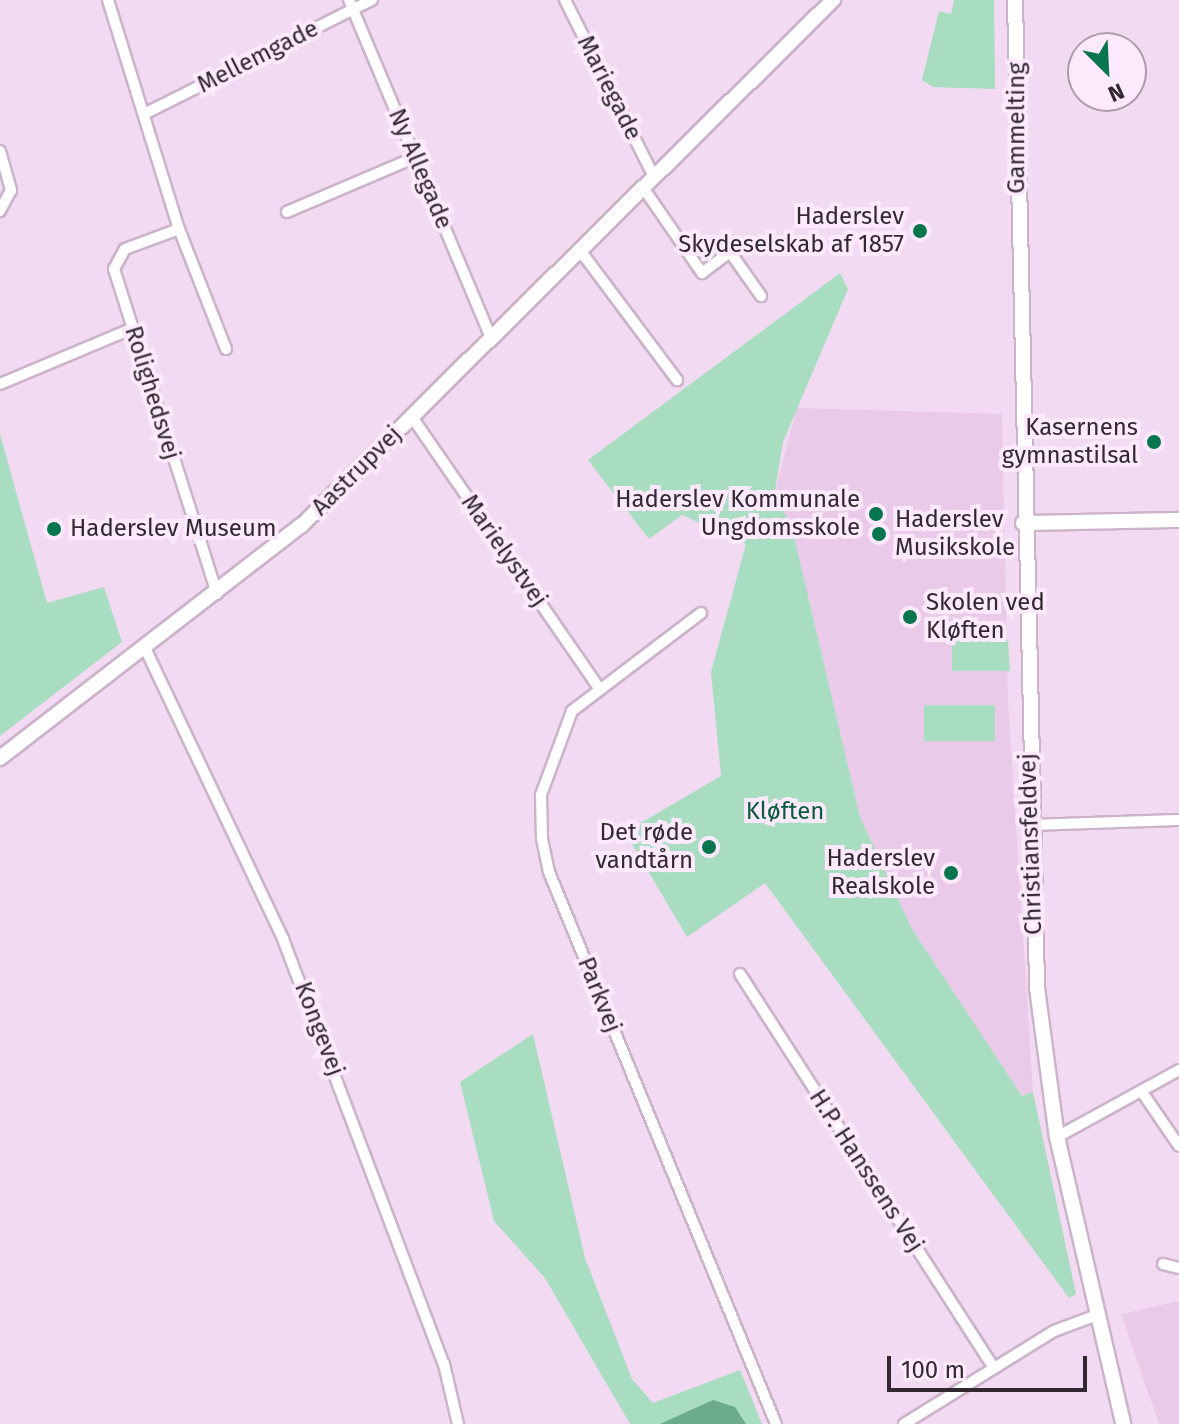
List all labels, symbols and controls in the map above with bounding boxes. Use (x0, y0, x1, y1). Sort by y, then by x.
street label: Mellemgade (193, 14, 323, 100)
street label: Mariegade (570, 31, 648, 145)
north arrow (1067, 32, 1147, 112)
street label: Gammelting (1003, 62, 1031, 194)
text: N (1104, 77, 1128, 108)
street label: Ny Allegade (382, 105, 458, 233)
place label: Haderslev Skydeselskab af 1857 (678, 203, 904, 259)
marker: Haderslev Skydeselskab af 1857 (911, 222, 929, 240)
street label: Rolighedsvej (118, 323, 186, 463)
place label: Kasernens gymnastilsal (1002, 414, 1138, 470)
street label: Aastrupvej (306, 420, 408, 522)
marker: Kasernens gymnastilsal (1145, 433, 1163, 451)
place label: Haderslev Kommunale Ungdomsskole (615, 486, 860, 542)
street label: Marielystvej (455, 489, 553, 613)
marker: Haderslev Kommunale Ungdomsskole (867, 505, 885, 523)
place label: Haderslev Musikskole (895, 506, 1015, 562)
place label: Haderslev Museum (70, 515, 276, 543)
marker: Haderslev Museum (45, 520, 63, 538)
marker: Haderslev Musikskole (870, 525, 888, 543)
place label: Skolen ved Kløften (926, 589, 1045, 645)
marker: Skolen ved Kløften (901, 608, 919, 626)
street label: Christiansfeldvej (1013, 753, 1049, 935)
park label: Kløften (746, 798, 824, 826)
place label: Det røde vandtårn (595, 819, 693, 875)
marker: Det røde vandtårn (700, 838, 718, 856)
place label: Haderslev Realskole (826, 845, 935, 901)
marker: Haderslev Realskole (942, 864, 960, 882)
street label: Parkvej (571, 953, 627, 1037)
street label: Kongevej (288, 978, 350, 1080)
street label: H.P. Hanssens Vej (803, 1084, 929, 1258)
scale bar (891, 1340, 1091, 1390)
text: 100 m (901, 1356, 965, 1384)

